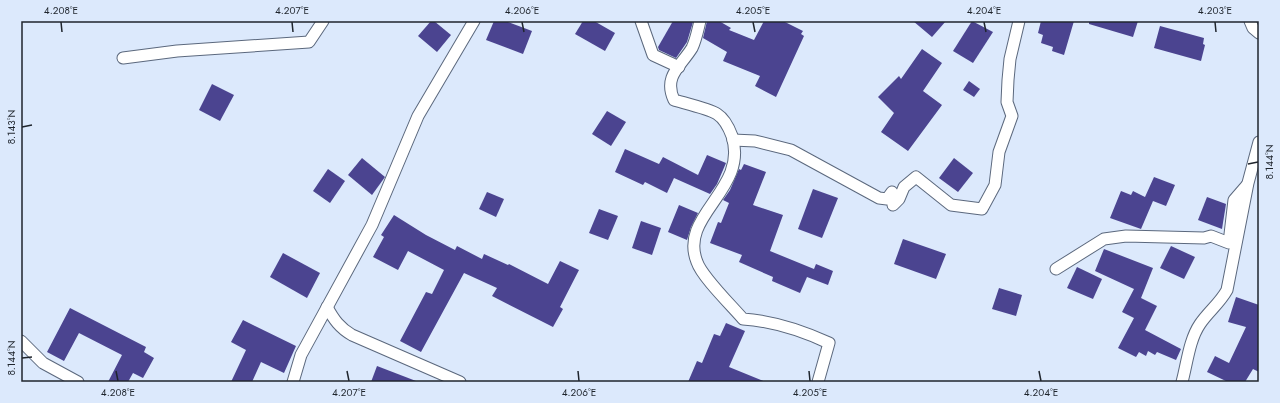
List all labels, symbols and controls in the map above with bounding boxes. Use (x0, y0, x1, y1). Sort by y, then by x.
text: 4.208°E (44, 3, 78, 18)
text: 4.207°E (275, 3, 309, 18)
text: 4.206°E (505, 3, 539, 18)
text: 4.205°E (736, 3, 770, 18)
text: 4.204°E (967, 3, 1001, 18)
text: 4.203°E (1198, 3, 1232, 18)
text: 8.143°N (4, 110, 19, 144)
text: 8.144°N (1262, 145, 1277, 180)
text: 8.144°N (4, 341, 19, 376)
text: 4.208°E (101, 385, 135, 400)
text: 4.207°E (332, 385, 366, 400)
text: 4.206°E (562, 385, 596, 400)
text: 4.205°E (793, 385, 827, 400)
text: 4.204°E (1024, 385, 1058, 400)

